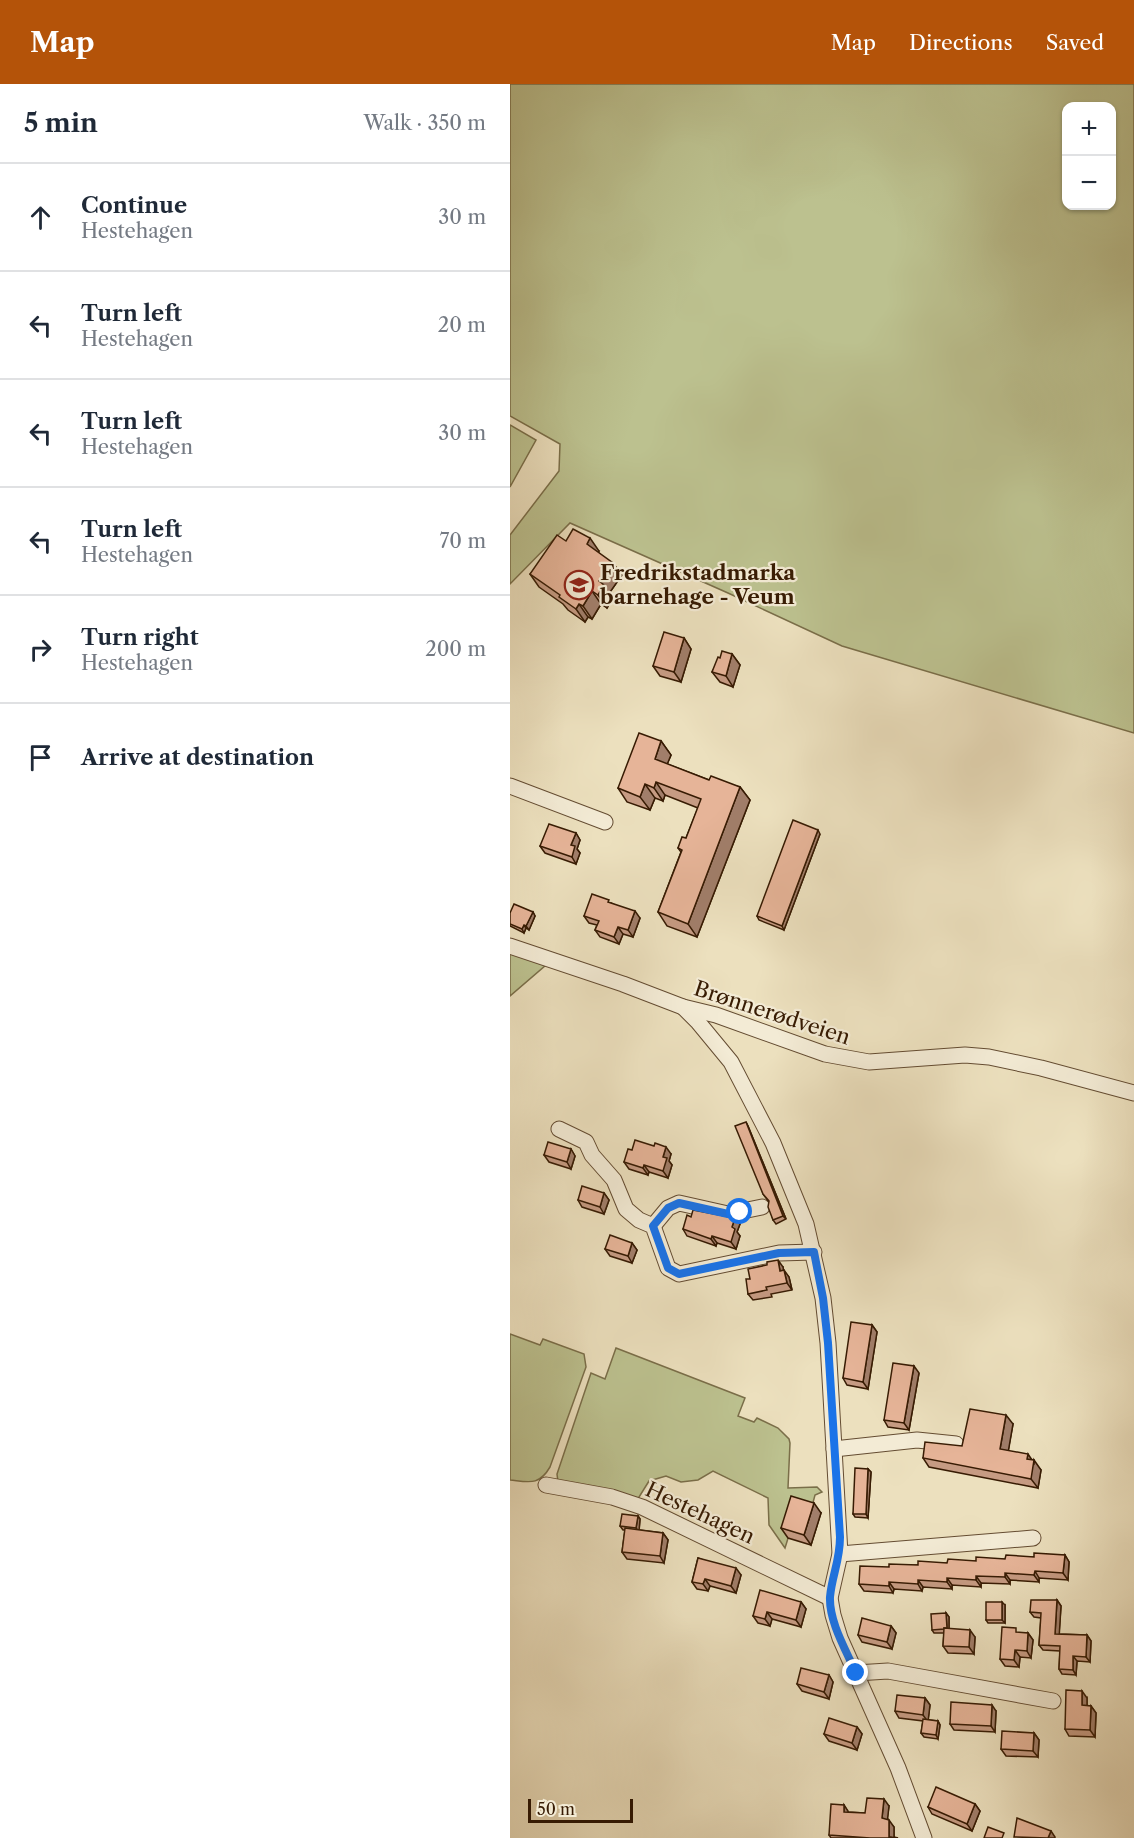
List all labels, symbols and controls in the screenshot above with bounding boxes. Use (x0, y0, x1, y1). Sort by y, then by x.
text: Map (30, 25, 94, 59)
text: Map (831, 30, 876, 55)
text: Directions (909, 30, 1013, 55)
text: Saved (1046, 30, 1104, 55)
map controls (1062, 102, 1116, 210)
button: + (1062, 102, 1116, 156)
text: 5 min (24, 107, 98, 139)
text: Walk · 350 m (363, 111, 486, 135)
button: − (1062, 156, 1116, 210)
text: Continue (81, 192, 187, 219)
icon: ahead (24, 201, 57, 234)
text: 30 m (438, 205, 486, 229)
text: Hestehagen (81, 219, 193, 243)
text: Turn left (81, 300, 182, 327)
icon: left (24, 309, 57, 342)
text: 20 m (438, 313, 486, 337)
text: Hestehagen (81, 327, 193, 351)
text: Turn left (81, 408, 182, 435)
icon: left (24, 417, 57, 450)
text: 30 m (438, 421, 486, 445)
text: Hestehagen (81, 435, 193, 459)
text: Turn left (81, 516, 182, 543)
icon: left (24, 525, 57, 558)
text: 70 m (440, 529, 486, 553)
text: Hestehagen (81, 543, 193, 567)
place label: Fredrikstadmarka barnehage - Veum (599, 560, 796, 609)
school or university icon: Fredrikstadmarka barnehage - Veum (563, 569, 595, 601)
text: Turn right (81, 624, 199, 651)
icon: right (24, 633, 57, 666)
text: 200 m (425, 637, 486, 661)
text: Hestehagen (81, 651, 193, 675)
icon: arrive (24, 741, 57, 774)
text: Arrive at destination (81, 744, 314, 771)
street label: Brønnerødveien (691, 976, 853, 1050)
route start (726, 1198, 752, 1224)
street label: Hestehagen (642, 1476, 759, 1549)
route end (842, 1659, 868, 1685)
scale bar (528, 1796, 633, 1824)
text: 50 m (537, 1799, 575, 1819)

